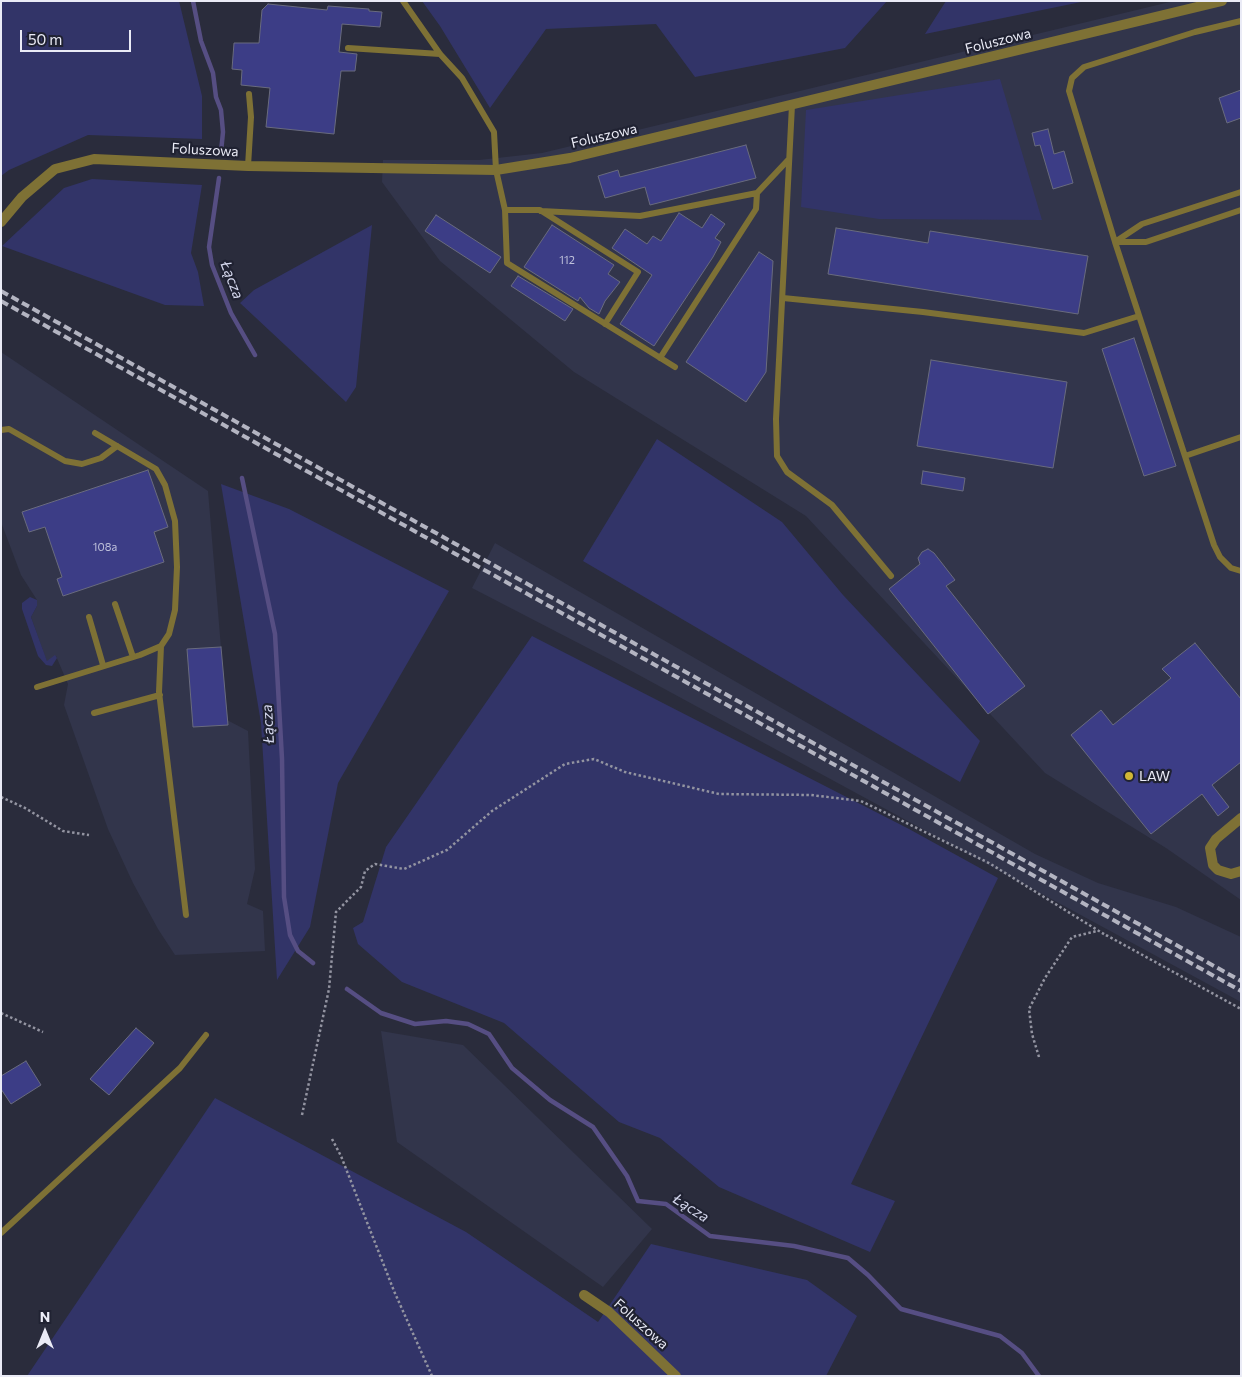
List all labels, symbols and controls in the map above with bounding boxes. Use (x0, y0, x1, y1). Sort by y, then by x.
scale bar (22, 20, 134, 52)
street label: Foluszowa (963, 25, 1033, 57)
text: 50 m (28, 30, 62, 48)
street label: Foluszowa (569, 120, 639, 152)
street label: Foluszowa (171, 140, 239, 160)
house number: 112 (559, 253, 575, 267)
water label: Łącza (217, 258, 247, 302)
house number: 108a (93, 540, 117, 554)
water label: Łącza (258, 704, 278, 744)
place label: LAW (1139, 768, 1170, 784)
marker: LAW (1123, 770, 1135, 782)
water label: Łącza (670, 1190, 712, 1226)
street label: Foluszowa (610, 1295, 672, 1353)
north arrow (20, 1307, 70, 1357)
text: N (40, 1308, 50, 1325)

